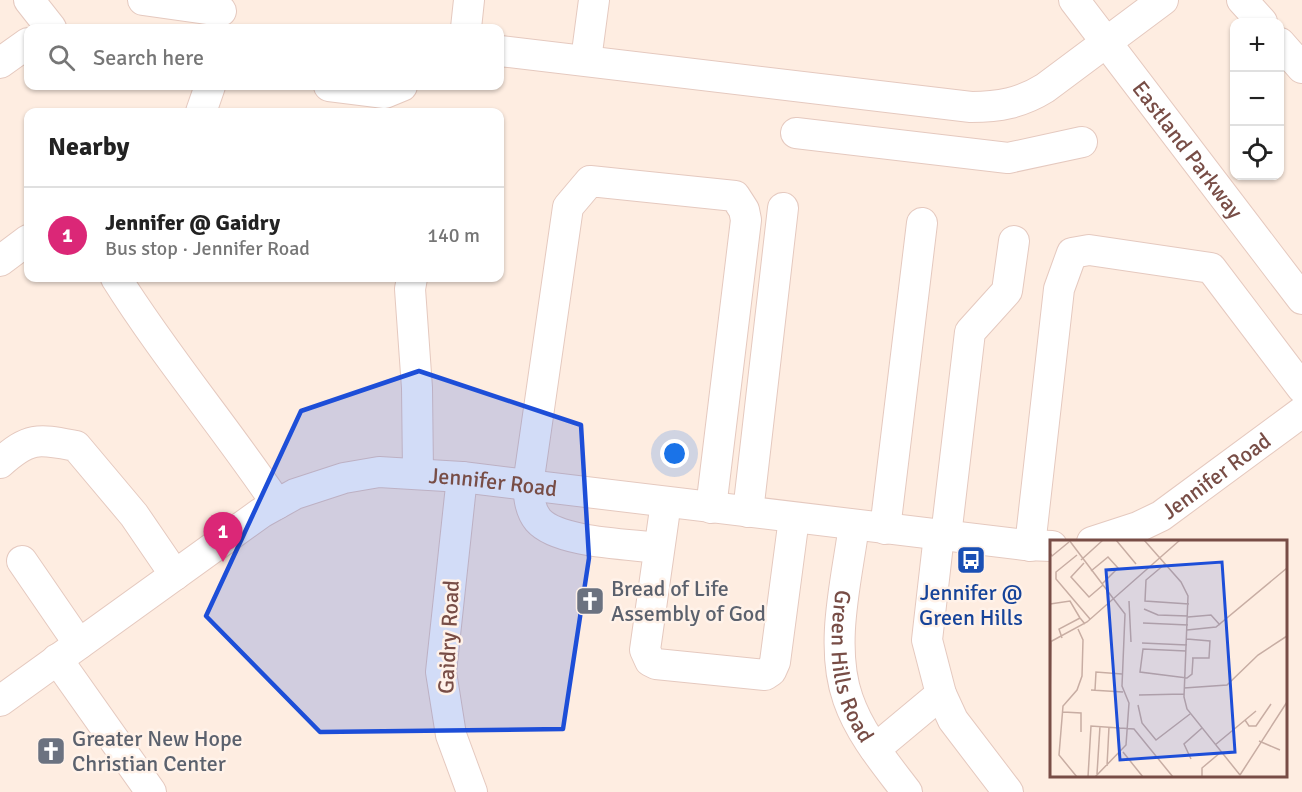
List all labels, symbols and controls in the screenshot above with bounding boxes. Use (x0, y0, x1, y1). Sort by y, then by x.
map controls (1230, 18, 1284, 180)
button: + (1230, 18, 1284, 72)
search box (24, 24, 504, 90)
icon: search (45, 41, 78, 74)
text: Search here (93, 44, 204, 71)
button: − (1230, 72, 1284, 126)
street label: Eastland Parkway (1126, 76, 1249, 225)
button: locate (1230, 126, 1284, 180)
text: Nearby (48, 131, 129, 163)
text: Jennifer @ Gaidry (105, 209, 280, 236)
text: 1 (62, 223, 73, 248)
text: 140 m (427, 223, 480, 248)
text: Bus stop · Jennifer Road (105, 236, 310, 261)
street label: Jennifer Road (1156, 427, 1276, 525)
your location (660, 439, 689, 468)
street label: Jennifer Road (428, 462, 559, 502)
pin: 1 (204, 512, 242, 562)
inset map (1050, 540, 1287, 777)
bus stop icon: Jennifer @ Green Hills (955, 544, 987, 576)
place label: Bread of Life Assembly of God (611, 575, 766, 627)
street label: Gaidry Road (432, 579, 465, 695)
place label: Jennifer @ Green Hills (919, 579, 1023, 631)
church icon: Bread of Life Assembly of God (574, 585, 606, 617)
street label: Green Hills Road (825, 588, 880, 747)
place label: Greater New Hope Christian Center (72, 725, 243, 777)
church icon: Greater New Hope Christian Center (35, 735, 67, 767)

